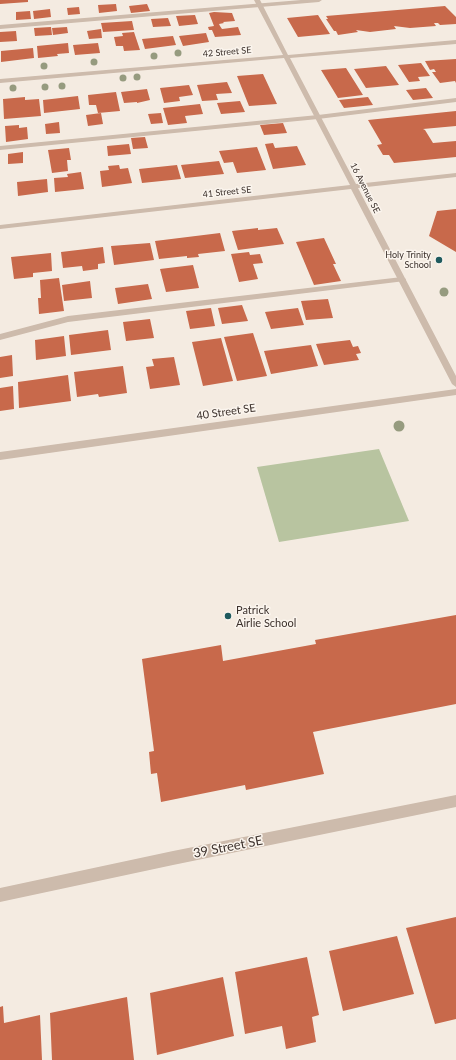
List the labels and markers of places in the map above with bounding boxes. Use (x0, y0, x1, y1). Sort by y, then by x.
place label: Holy Trinity School (385, 250, 431, 271)
marker: Holy Trinity School (434, 255, 444, 265)
place label: Patrick Airlie School (236, 603, 296, 629)
marker: Patrick Airlie School (223, 611, 233, 621)

